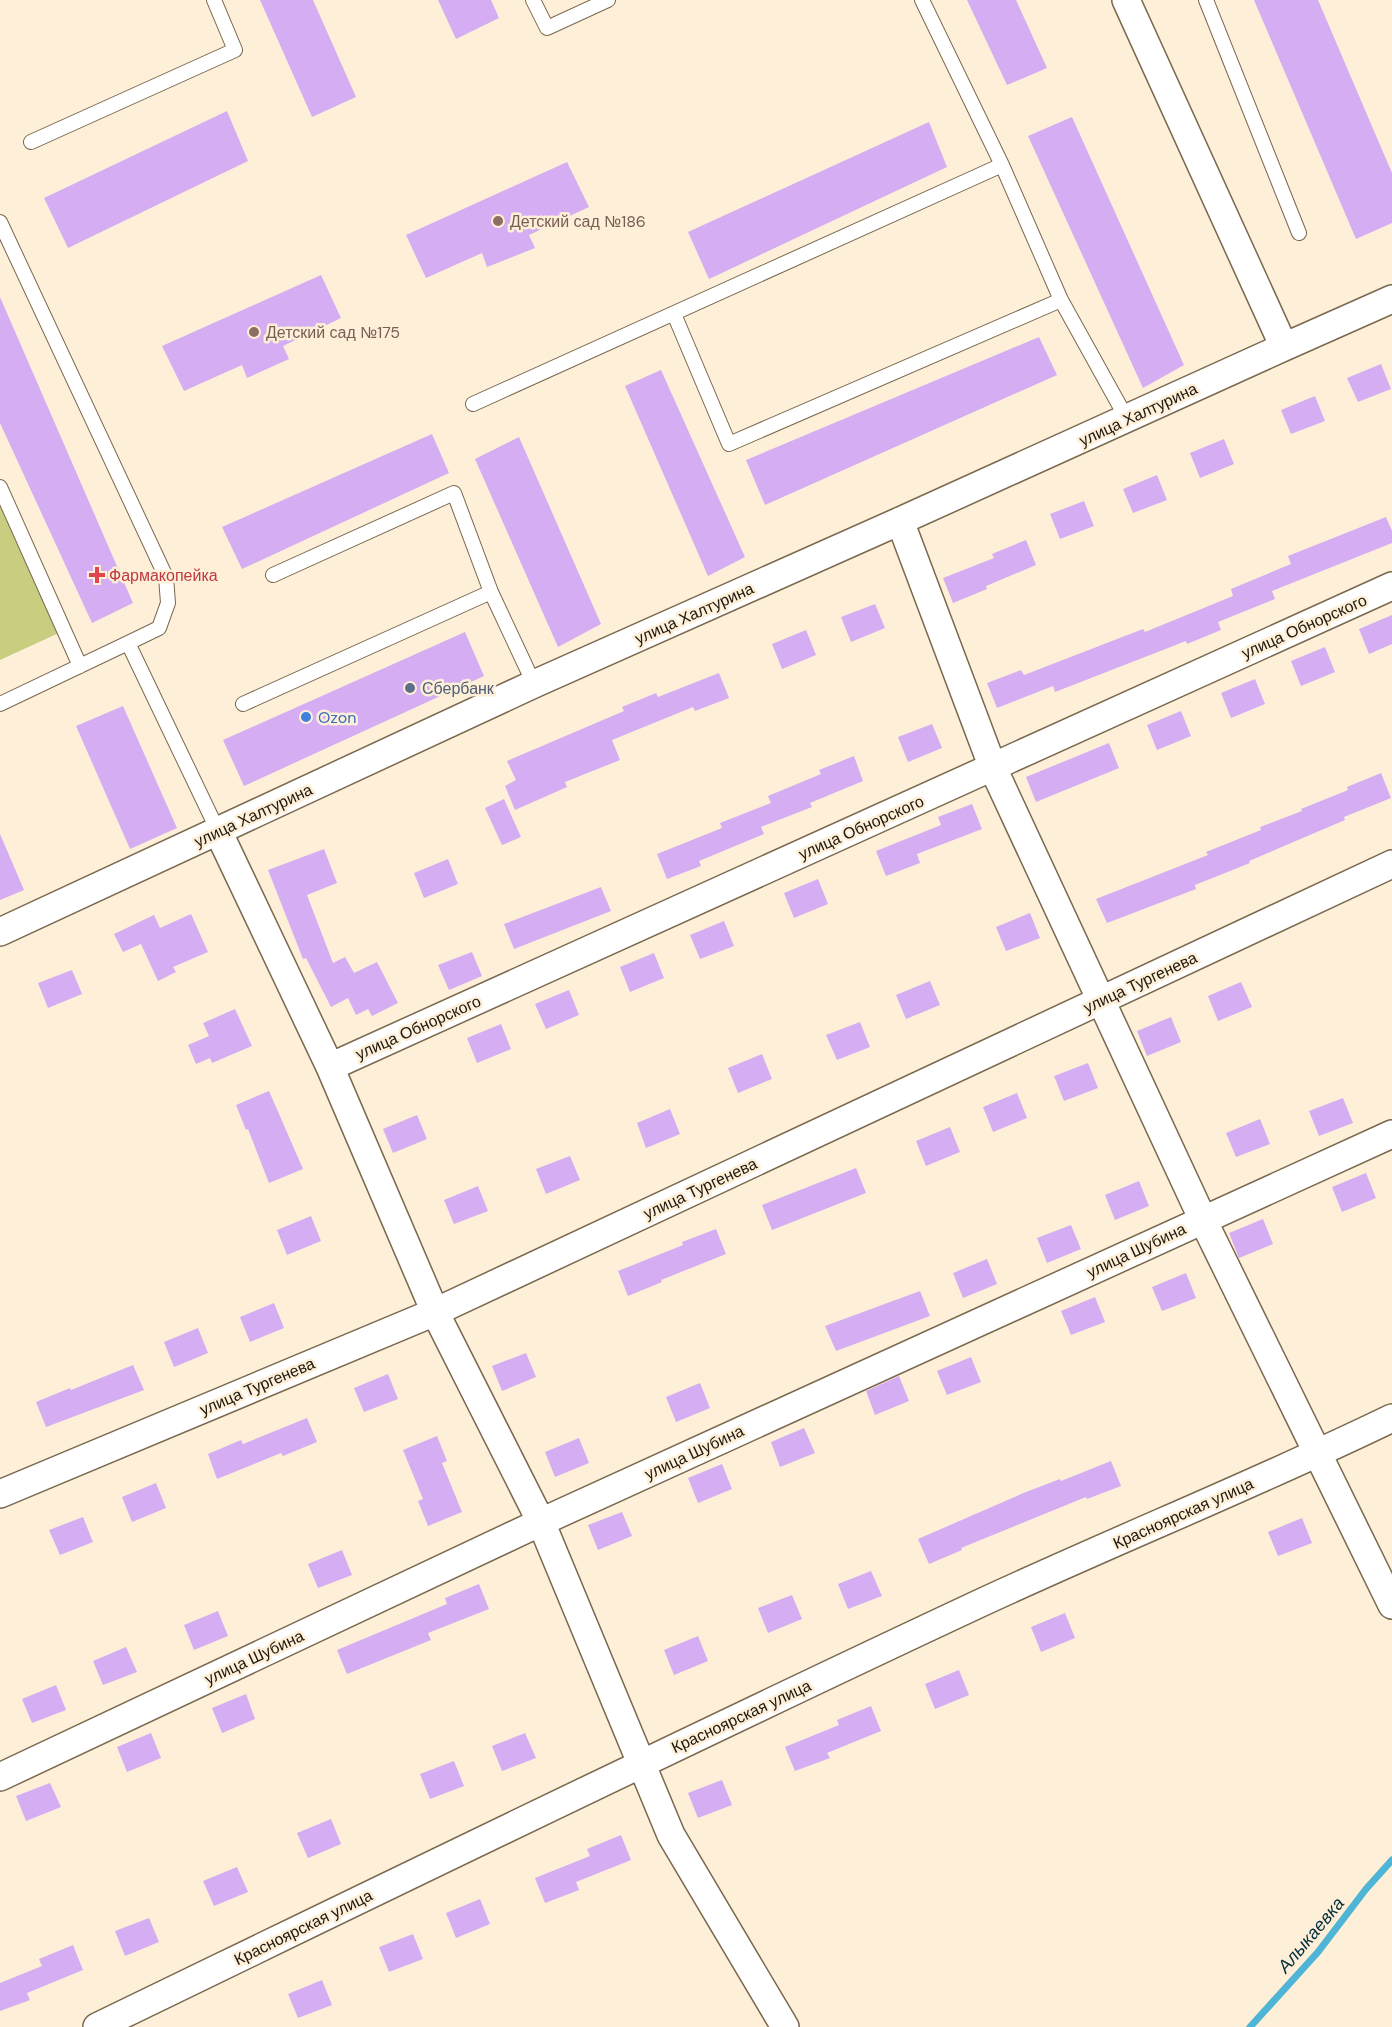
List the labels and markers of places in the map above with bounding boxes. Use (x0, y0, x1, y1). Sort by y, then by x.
place label: Детский сад №186 (510, 211, 646, 232)
marker: Детский сад №186 (491, 214, 505, 228)
place label: Детский сад №175 (266, 322, 400, 343)
marker: Детский сад №175 (247, 325, 261, 339)
place label: Фармакопейка (109, 565, 218, 586)
marker: Фармакопейка (90, 568, 104, 582)
place label: Сбербанк (422, 678, 495, 699)
marker: Сбербанк (403, 681, 417, 695)
place label: Ozon (318, 707, 356, 728)
marker: Ozon (299, 710, 313, 724)

